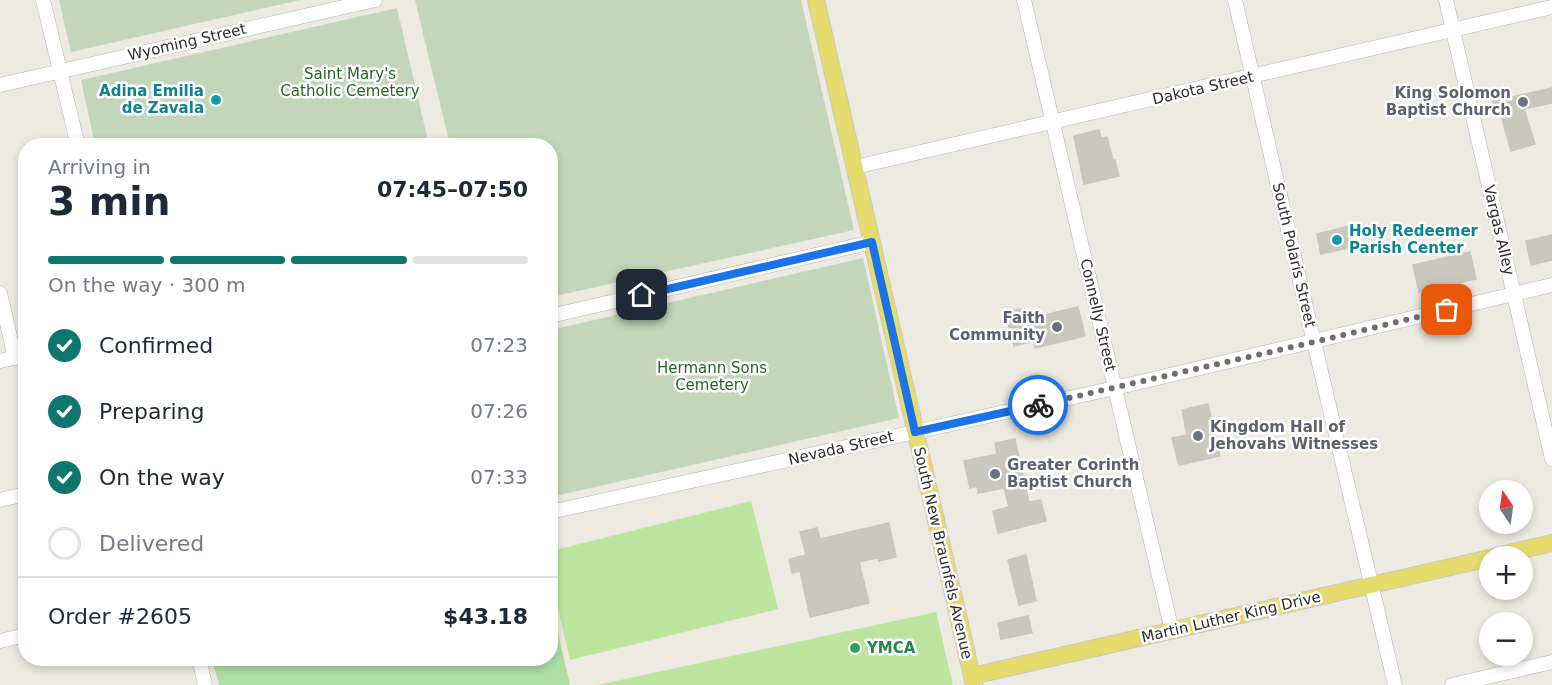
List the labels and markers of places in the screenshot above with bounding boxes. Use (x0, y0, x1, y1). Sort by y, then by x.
place label: Adina Emilia de Zavala (99, 82, 204, 117)
place label: King Solomon Baptist Church (1386, 84, 1511, 119)
marker: Adina Emilia de Zavala (209, 93, 223, 107)
marker: King Solomon Baptist Church (1516, 95, 1530, 109)
place label: Holy Redeemer Parish Center (1349, 222, 1479, 257)
marker: Holy Redeemer Parish Center (1330, 233, 1344, 247)
pin (616, 269, 667, 320)
pin (1421, 284, 1472, 335)
place label: Faith Community (949, 309, 1045, 344)
marker: Faith Community (1050, 320, 1064, 334)
place label: Kingdom Hall of Jehovahs Witnesses (1209, 418, 1378, 453)
marker: Kingdom Hall of Jehovahs Witnesses (1191, 429, 1205, 443)
place label: Greater Corinth Baptist Church (1007, 456, 1139, 491)
marker: Greater Corinth Baptist Church (988, 467, 1002, 481)
place label: YMCA (866, 639, 916, 657)
marker: YMCA (848, 641, 862, 655)

